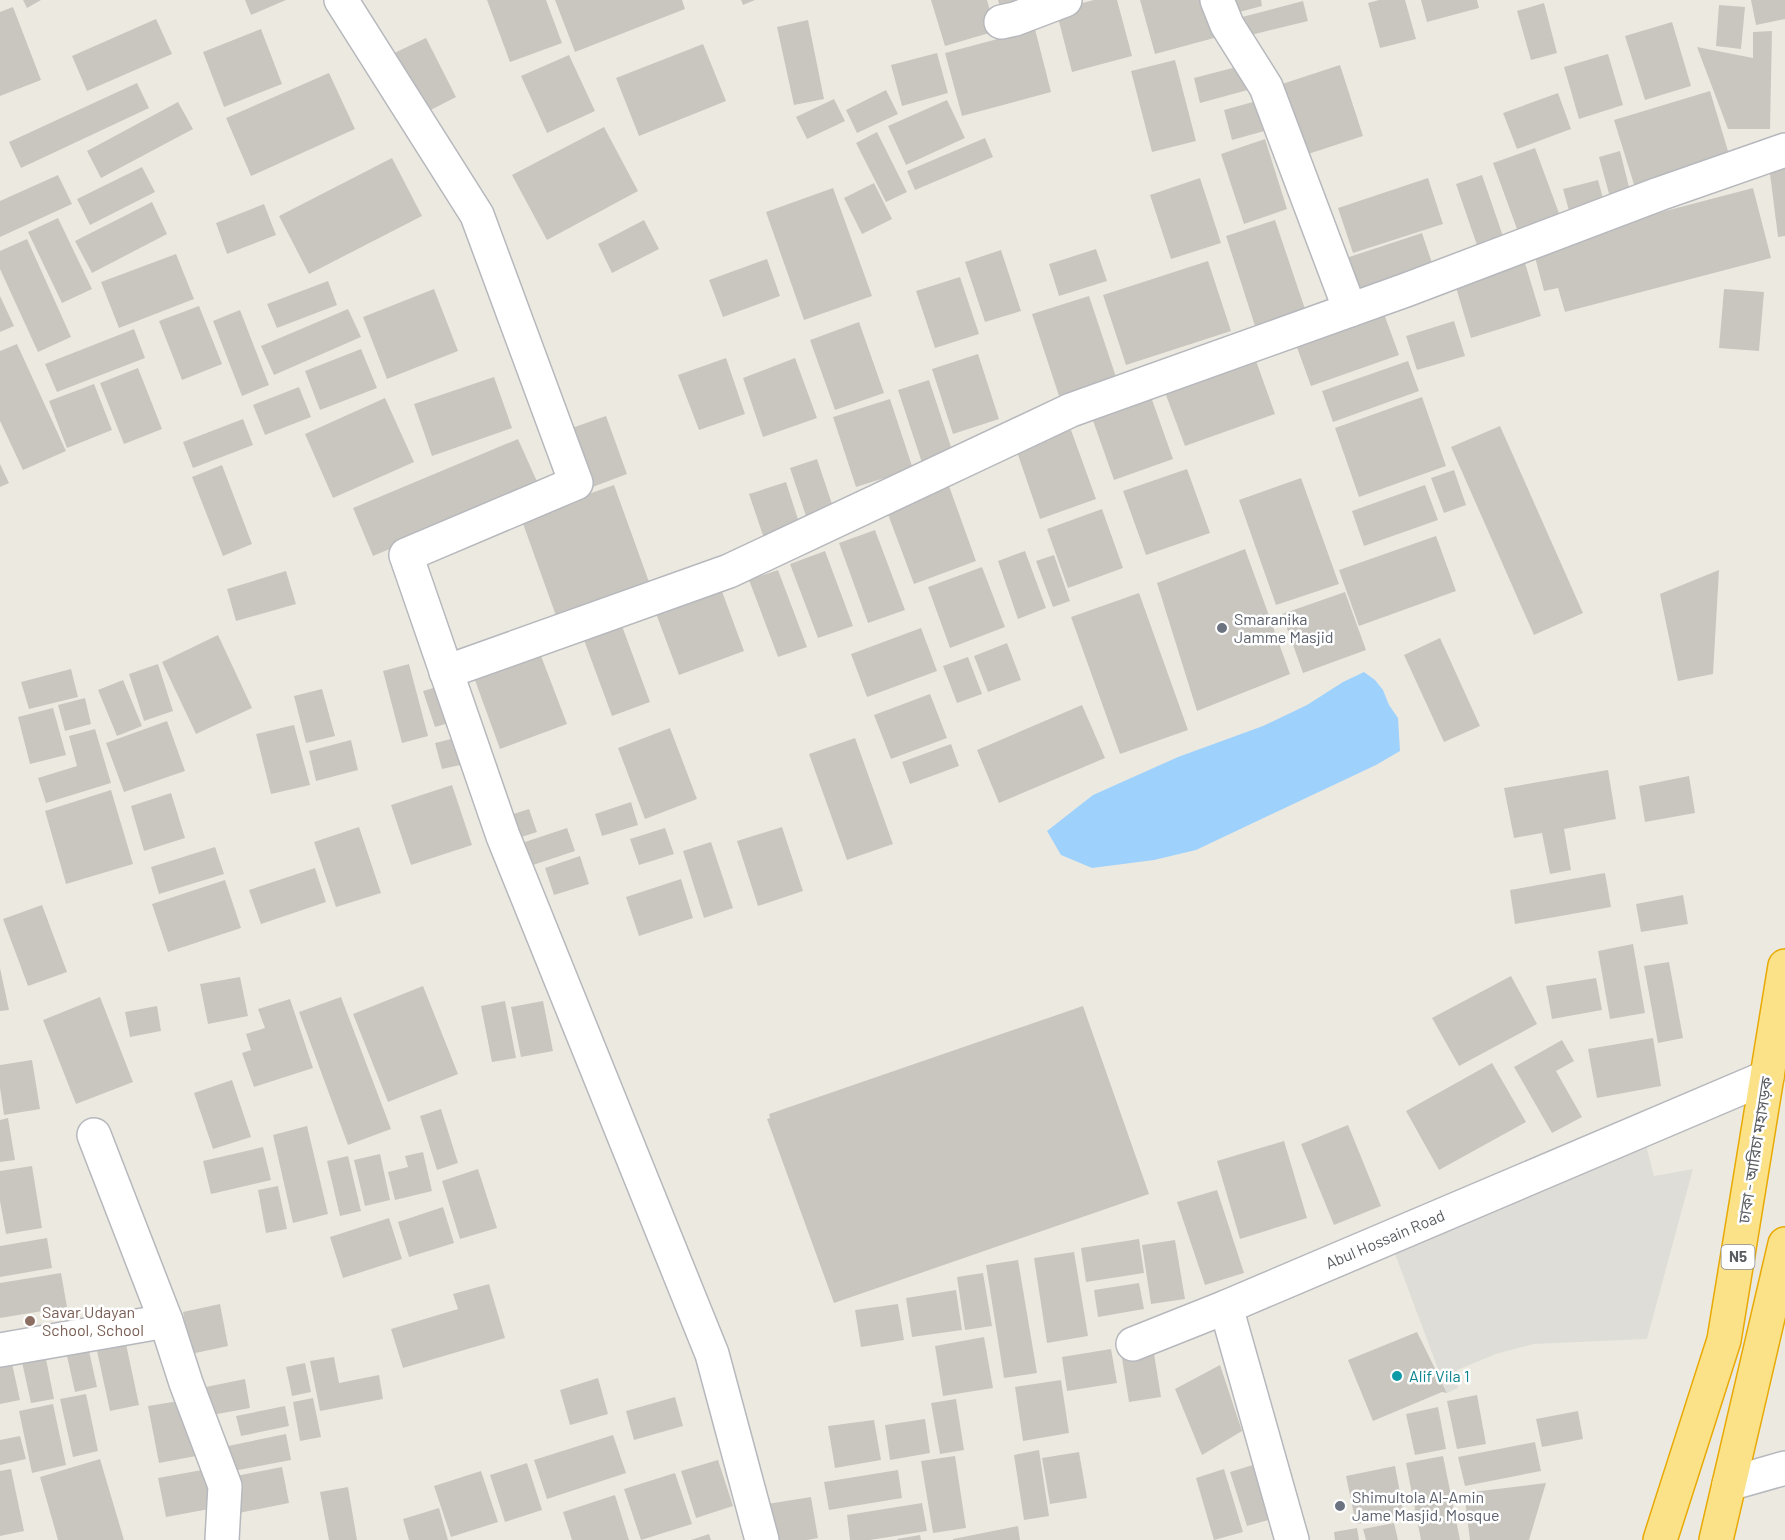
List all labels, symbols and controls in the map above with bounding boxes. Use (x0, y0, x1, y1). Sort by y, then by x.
place label: Smaranika Jamme Masjid (1234, 609, 1334, 646)
marker: Smaranika Jamme Masjid (1215, 621, 1229, 635)
street label: ঢাকা - আরিচা মহাসড়ক (1733, 1074, 1776, 1226)
street label: Abul Hossain Road (1322, 1205, 1447, 1272)
road number: N5 (1722, 1245, 1754, 1269)
place label: Savar Udayan School, School (42, 1302, 144, 1339)
marker: Savar Udayan School, School (23, 1314, 37, 1328)
place label: Alif Vila 1 (1409, 1366, 1470, 1385)
marker: Alif Vila 1 (1390, 1369, 1404, 1383)
place label: Shimultola Al-Amin Jame Masjid, Mosque (1352, 1487, 1500, 1524)
marker: Shimultola Al-Amin Jame Masjid, Mosque (1333, 1499, 1347, 1513)

